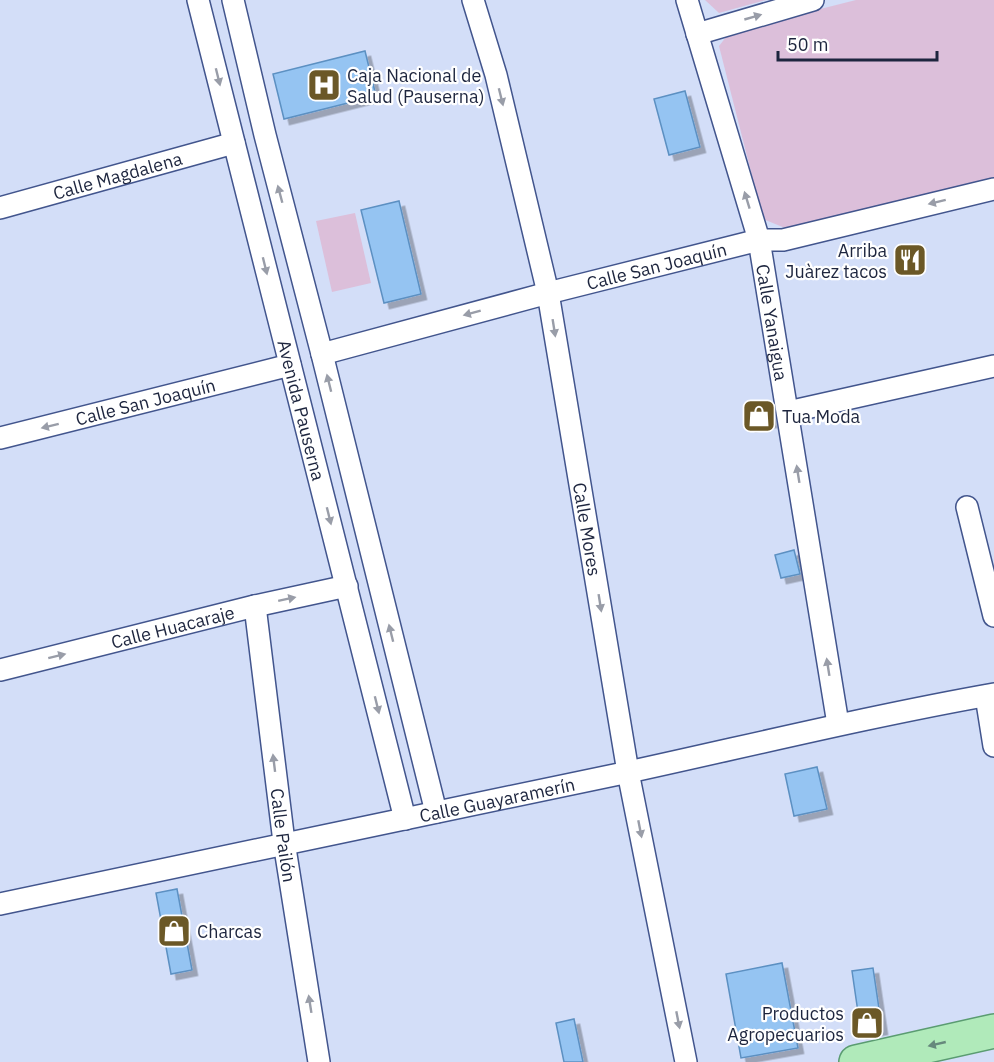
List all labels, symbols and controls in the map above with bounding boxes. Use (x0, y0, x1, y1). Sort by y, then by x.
one-way arrow (744, 12, 762, 21)
scale bar (778, 24, 937, 62)
text: 50 m (787, 33, 829, 56)
place label: Caja Nacional de Salud (Pauserna) (347, 64, 485, 108)
hospital icon: Caja Nacional de Salud (Pauserna) (306, 67, 342, 103)
one-way arrow (213, 68, 223, 86)
one-way arrow (497, 87, 506, 106)
street label: Calle Magdalena (50, 146, 185, 204)
one-way arrow (275, 185, 284, 203)
one-way arrow (742, 191, 751, 209)
one-way arrow (928, 198, 946, 208)
street label: Calle San Joaquín (584, 237, 729, 294)
place label: Arriba Juàrez tacos (785, 239, 887, 283)
restaurant icon: Arriba Juàrez tacos (892, 242, 928, 278)
one-way arrow (260, 257, 270, 276)
street label: Calle Yanaigua (752, 262, 793, 383)
one-way arrow (462, 309, 481, 319)
one-way arrow (550, 318, 559, 337)
street label: Avenida Pauserna (273, 337, 331, 483)
street label: Calle San Joaquín (73, 373, 218, 430)
one-way arrow (324, 373, 333, 391)
shop icon: Tua Moda (741, 398, 777, 434)
place label: Tua Moda (782, 405, 861, 428)
one-way arrow (41, 422, 59, 431)
one-way arrow (793, 464, 802, 483)
street label: Calle Mores (568, 481, 607, 578)
one-way arrow (324, 507, 334, 526)
one-way arrow (596, 593, 605, 612)
one-way arrow (278, 594, 296, 604)
street label: Calle Huacaraje (108, 600, 237, 653)
one-way arrow (386, 624, 396, 642)
one-way arrow (48, 651, 66, 661)
one-way arrow (824, 657, 833, 676)
one-way arrow (372, 696, 382, 715)
one-way arrow (270, 754, 279, 773)
street label: Calle Guayaramerín (417, 772, 577, 827)
street label: Calle Pailón (266, 787, 302, 884)
one-way arrow (636, 820, 645, 839)
shop icon: Charcas (156, 913, 192, 949)
place label: Charcas (197, 920, 262, 943)
one-way arrow (305, 995, 314, 1014)
place label: Productos Agropecuarios (727, 1002, 844, 1046)
shop icon: Productos Agropecuarios (849, 1005, 885, 1041)
one-way arrow (674, 1011, 683, 1030)
one-way arrow (927, 1040, 946, 1049)

